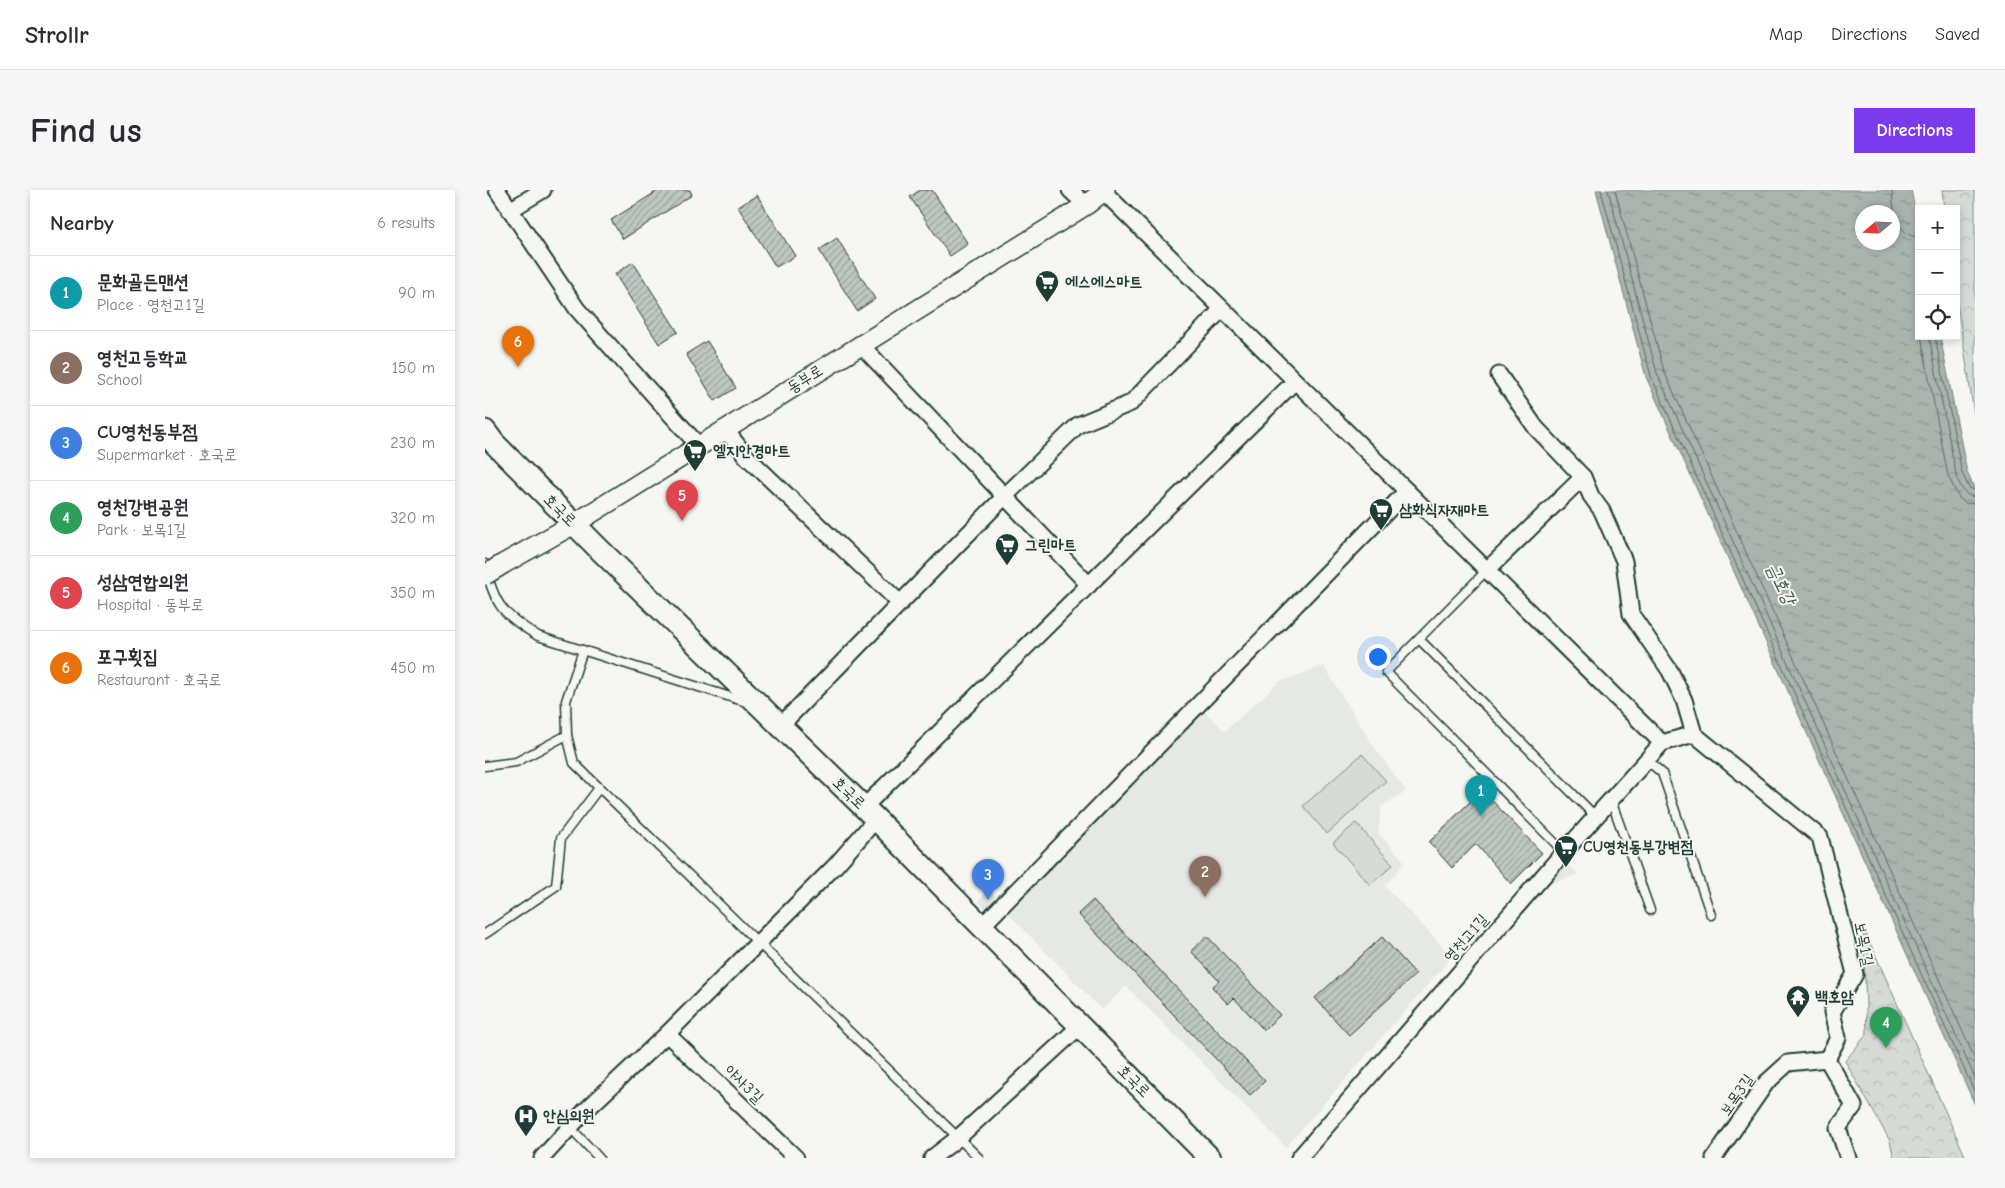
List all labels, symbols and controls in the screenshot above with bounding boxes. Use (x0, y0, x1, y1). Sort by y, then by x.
text: Strollr (25, 21, 89, 49)
text: Map (1769, 24, 1803, 45)
text: Directions (1831, 24, 1907, 45)
text: Saved (1935, 24, 1980, 45)
button: Directions (1854, 108, 1975, 153)
text: Find us (30, 110, 142, 151)
north arrow (1855, 205, 1900, 250)
map controls (1915, 205, 1960, 340)
button: + (1915, 205, 1960, 250)
text: Nearby (50, 211, 114, 235)
text: 6 results (377, 214, 435, 232)
button: − (1915, 250, 1960, 295)
supermarket icon: 에스에스마트 (1034, 269, 1060, 303)
text: 문화골든맨션 (97, 271, 189, 293)
place label: 에스에스마트 (1065, 273, 1142, 291)
text: 1 (63, 284, 69, 302)
text: 90 m (398, 284, 435, 302)
button: locate (1915, 295, 1960, 340)
text: Place · 영천고1길 (97, 296, 205, 314)
pin: 6 (502, 326, 534, 367)
text: 영천고등학교 (97, 347, 189, 369)
text: 2 (62, 359, 70, 377)
text: 150 m (392, 359, 435, 377)
street label: 동부로 (784, 361, 826, 397)
text: School (97, 371, 143, 389)
text: CU영천동부점 (97, 421, 198, 443)
text: 3 (62, 434, 70, 452)
text: 230 m (390, 434, 435, 452)
supermarket icon: 엘지안경마트 (682, 438, 708, 472)
place label: 엘지안경마트 (713, 442, 790, 460)
text: Supermarket · 호국로 (97, 446, 237, 464)
pin: 5 (666, 480, 698, 521)
street label: 호국로 (540, 490, 580, 530)
text: 영천강변공원 (97, 496, 189, 518)
supermarket icon: 삼화식자재마트 (1368, 497, 1394, 531)
place label: 삼화식자재마트 (1399, 501, 1489, 519)
text: 4 (62, 509, 70, 527)
text: 320 m (390, 509, 435, 527)
text: Park · 보목1길 (97, 521, 186, 539)
supermarket icon: 그린마트 (994, 532, 1020, 566)
place label: 그린마트 (1025, 536, 1077, 554)
water label: 금호강 (1762, 560, 1801, 610)
text: 성삼연합의원 (97, 571, 189, 593)
text: 5 (62, 584, 70, 602)
text: 350 m (390, 584, 435, 602)
text: Hospital · 동부로 (97, 596, 204, 614)
your location (1365, 644, 1391, 670)
text: 포구횟집 (97, 646, 158, 668)
text: 6 (62, 659, 70, 677)
text: 450 m (390, 659, 435, 677)
text: Restaurant · 호국로 (97, 671, 221, 689)
street label: 호국로 (829, 773, 869, 813)
pin: 1 (1465, 775, 1497, 816)
supermarket icon: CU영천동부강변점 (1553, 834, 1579, 868)
place label: CU영천동부강변점 (1583, 838, 1694, 856)
pin: 2 (1189, 856, 1221, 897)
pin: 3 (972, 859, 1004, 900)
street label: 영천고1길 (1440, 910, 1492, 966)
street label: 보목1길 (1851, 920, 1877, 968)
temple icon: 백호암 (1785, 984, 1811, 1018)
place label: 백호암 (1815, 988, 1854, 1006)
pin: 4 (1870, 1007, 1902, 1048)
street label: 야사3길 (721, 1061, 767, 1107)
street label: 호국로 (1114, 1061, 1154, 1101)
street label: 보목3길 (1716, 1071, 1758, 1119)
hospital icon: 안심의원 (513, 1103, 539, 1137)
place label: 안심의원 (543, 1107, 595, 1125)

